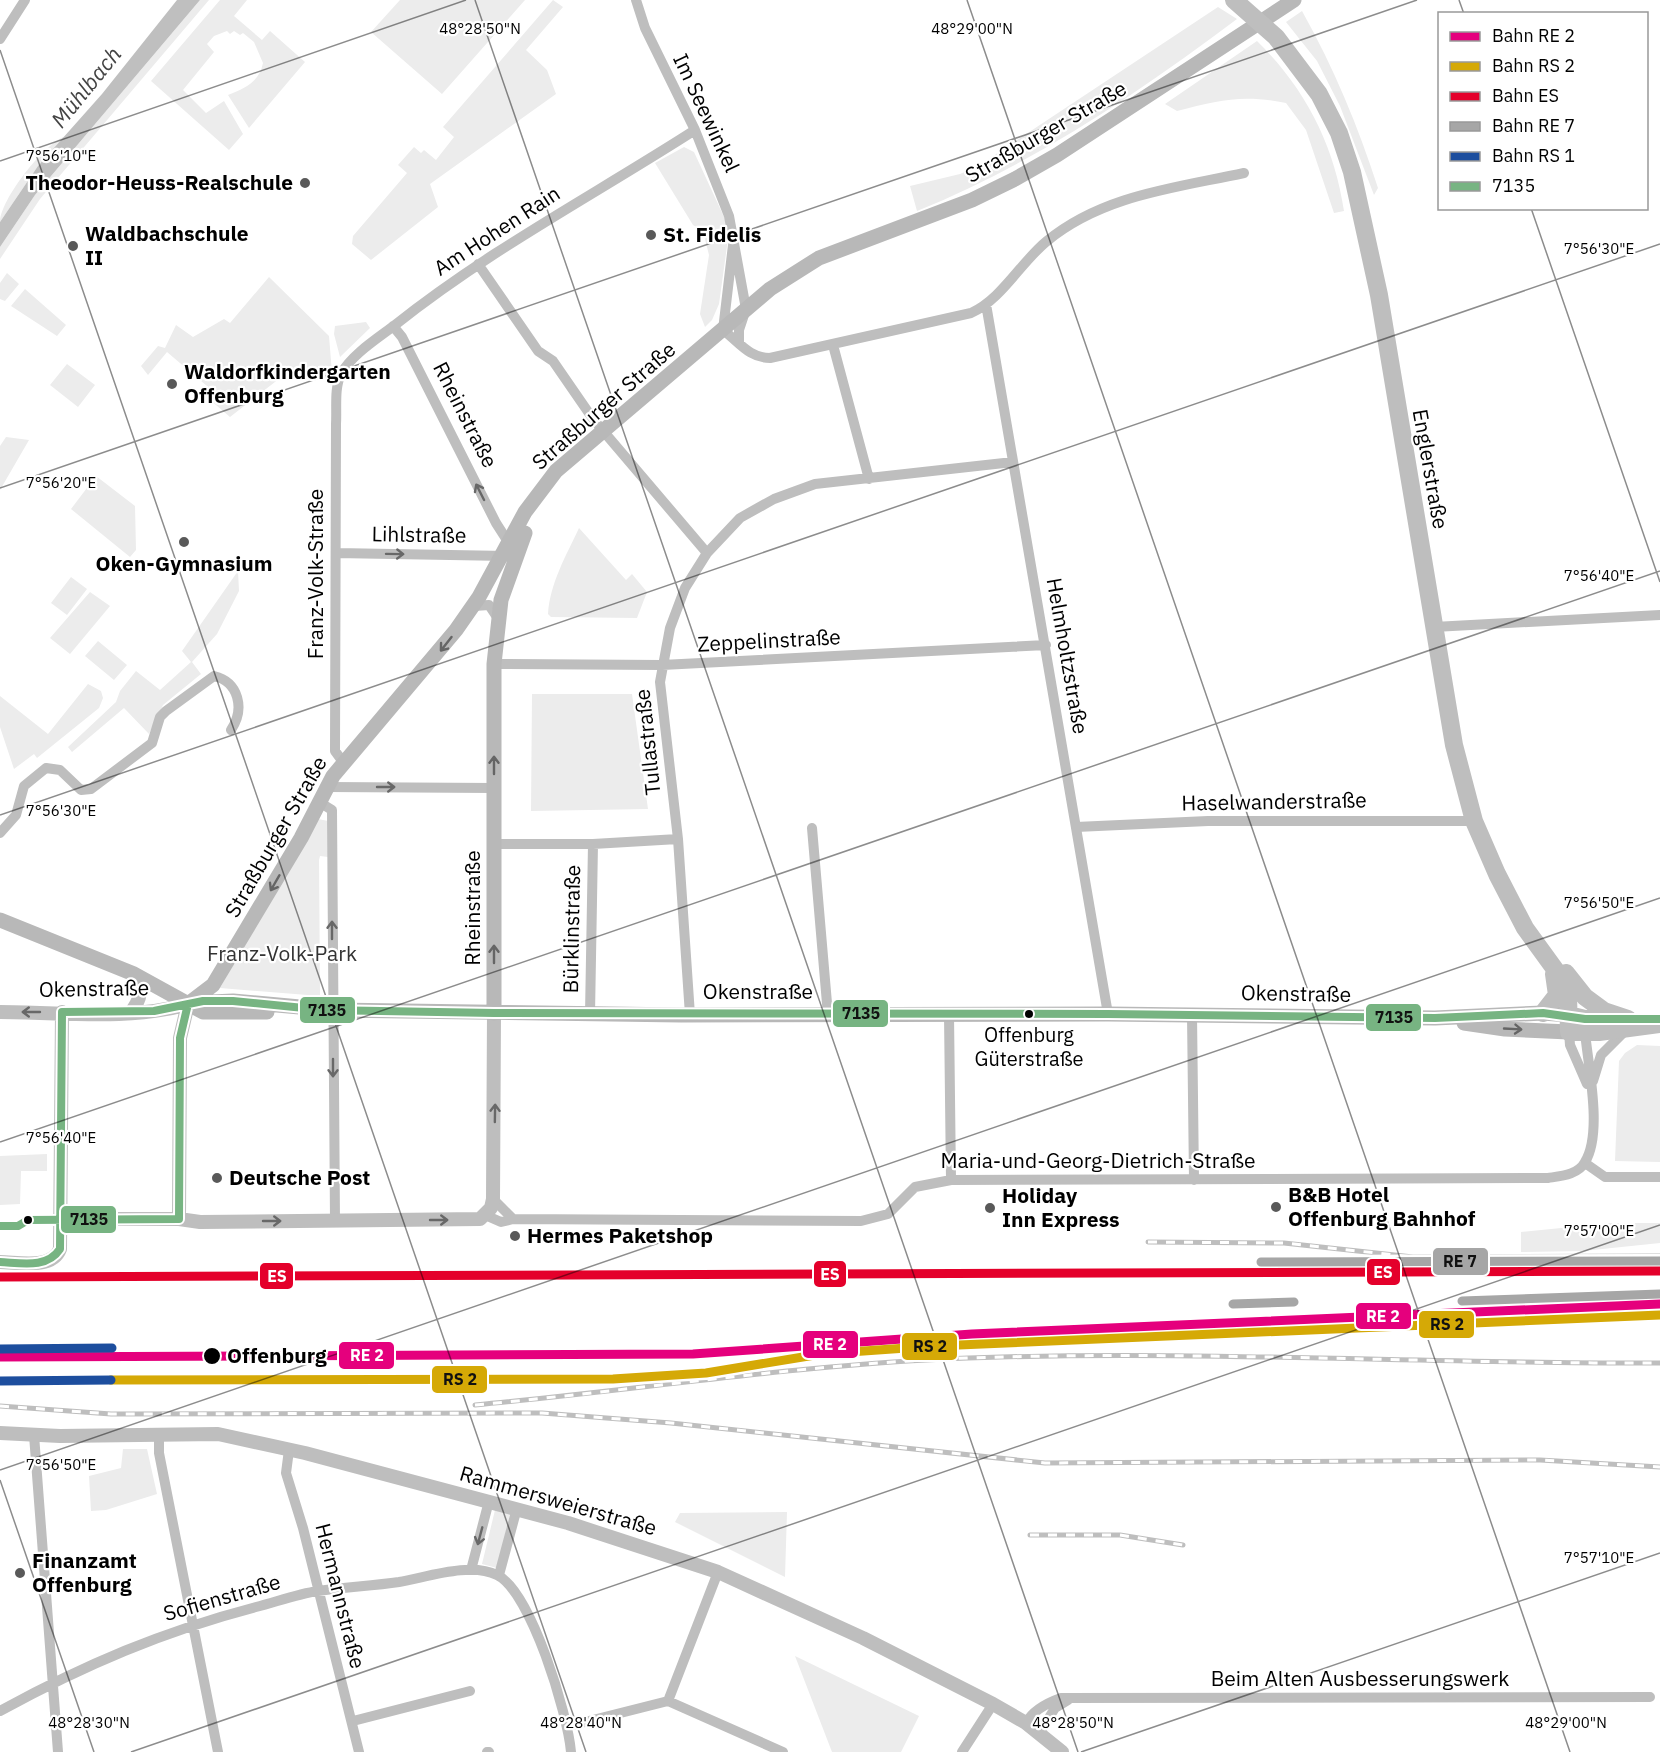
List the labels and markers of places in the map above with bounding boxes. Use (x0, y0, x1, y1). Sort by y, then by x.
place label: Theodor-Heuss-Realschule (25, 168, 293, 196)
marker: Theodor-Heuss-Realschule (298, 176, 312, 190)
place label: Waldbachschule II (85, 219, 249, 271)
place label: St. Fidelis (663, 220, 761, 248)
marker: St. Fidelis (644, 228, 658, 242)
marker: Waldbachschule II (66, 239, 80, 253)
place label: Waldorfkindergarten Offenburg (184, 357, 391, 409)
marker: Waldorfkindergarten Offenburg (165, 377, 179, 391)
marker: Oken-Gymnasium (177, 535, 191, 549)
place label: Oken-Gymnasium (95, 549, 273, 577)
marker: Offenburg Güterstraße (1023, 1008, 1035, 1020)
place label: Offenburg Güterstraße (975, 1021, 1083, 1072)
place label: Deutsche Post (229, 1163, 370, 1191)
marker: Deutsche Post (210, 1171, 224, 1185)
place label: B&B Hotel Offenburg Bahnhof (1288, 1180, 1476, 1232)
place label: Holiday Inn Express (1002, 1181, 1120, 1233)
marker: B&B Hotel Offenburg Bahnhof (1269, 1200, 1283, 1214)
marker: Holiday Inn Express (983, 1201, 997, 1215)
unlabelled marker (22, 1214, 34, 1226)
place label: Hermes Paketshop (527, 1221, 713, 1249)
marker: Hermes Paketshop (508, 1229, 522, 1243)
place label: Offenburg (227, 1341, 327, 1369)
marker: Offenburg (202, 1346, 222, 1366)
place label: Finanzamt Offenburg (32, 1546, 137, 1598)
marker: Finanzamt Offenburg (13, 1566, 27, 1580)

